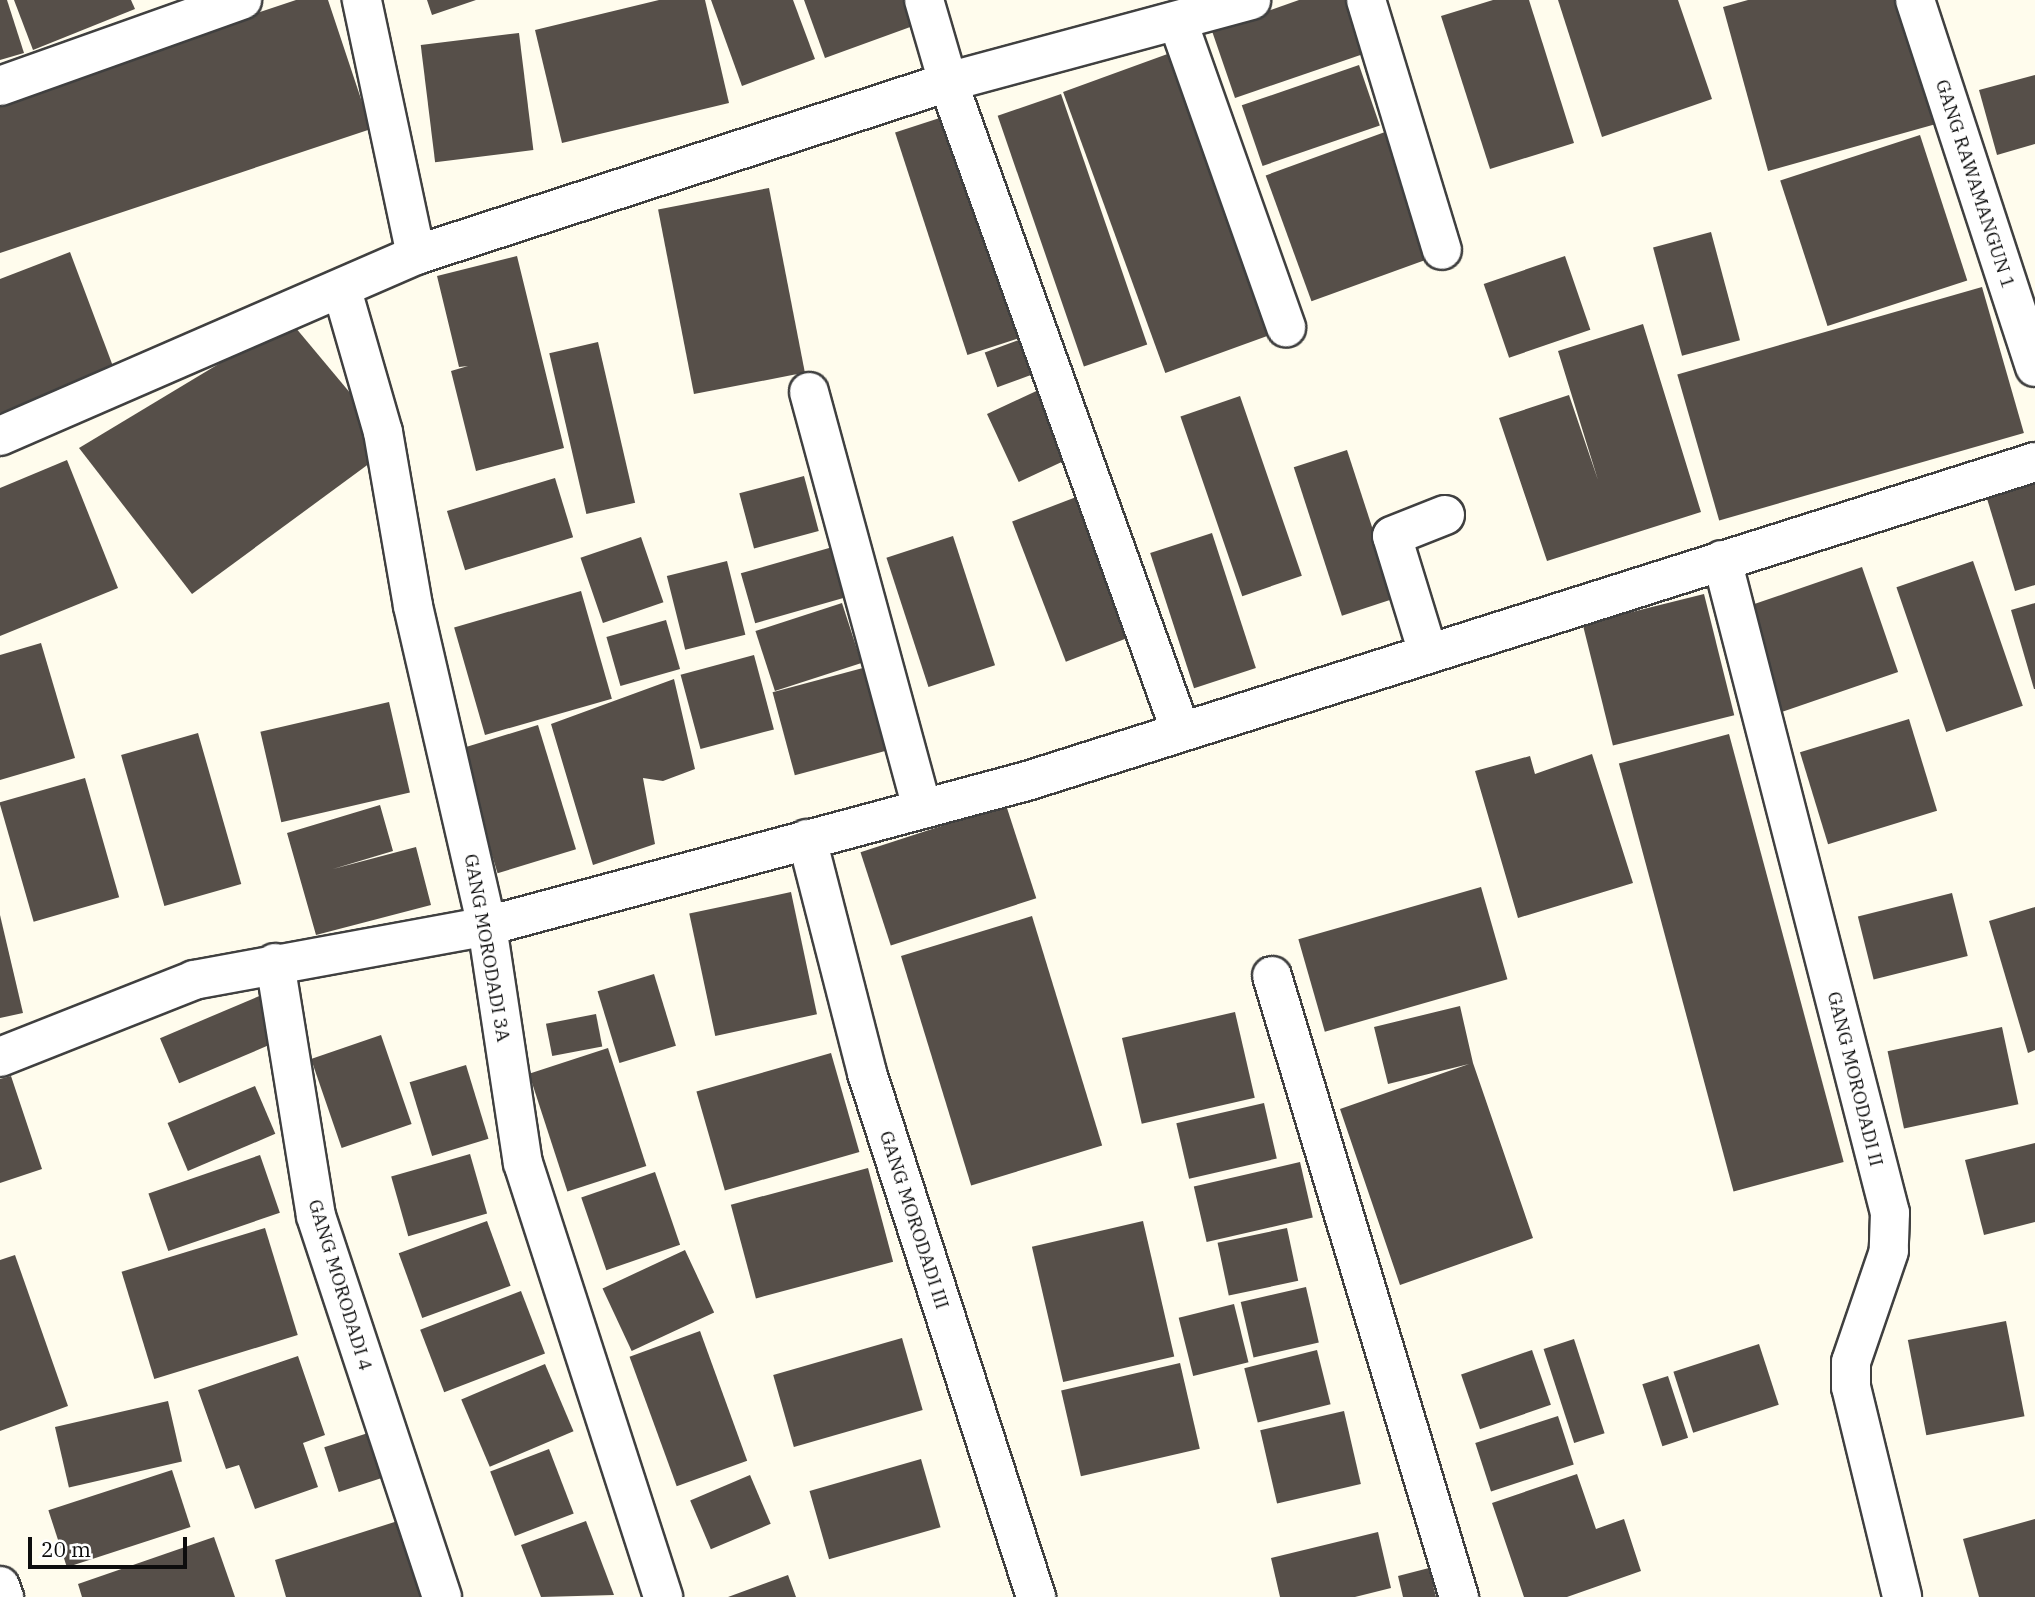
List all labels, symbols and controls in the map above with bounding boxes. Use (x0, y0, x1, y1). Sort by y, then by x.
street label: GANG RAWAMANGUN 1 (1930, 77, 2020, 291)
street label: GANG MORODADI 3A (459, 852, 515, 1044)
street label: GANG MORODADI II (1822, 989, 1888, 1169)
street label: GANG MORODADI III (874, 1128, 954, 1312)
street label: GANG MORODADI 4 (303, 1197, 377, 1373)
scale bar (32, 1524, 191, 1568)
text: 20 m (41, 1535, 91, 1563)

